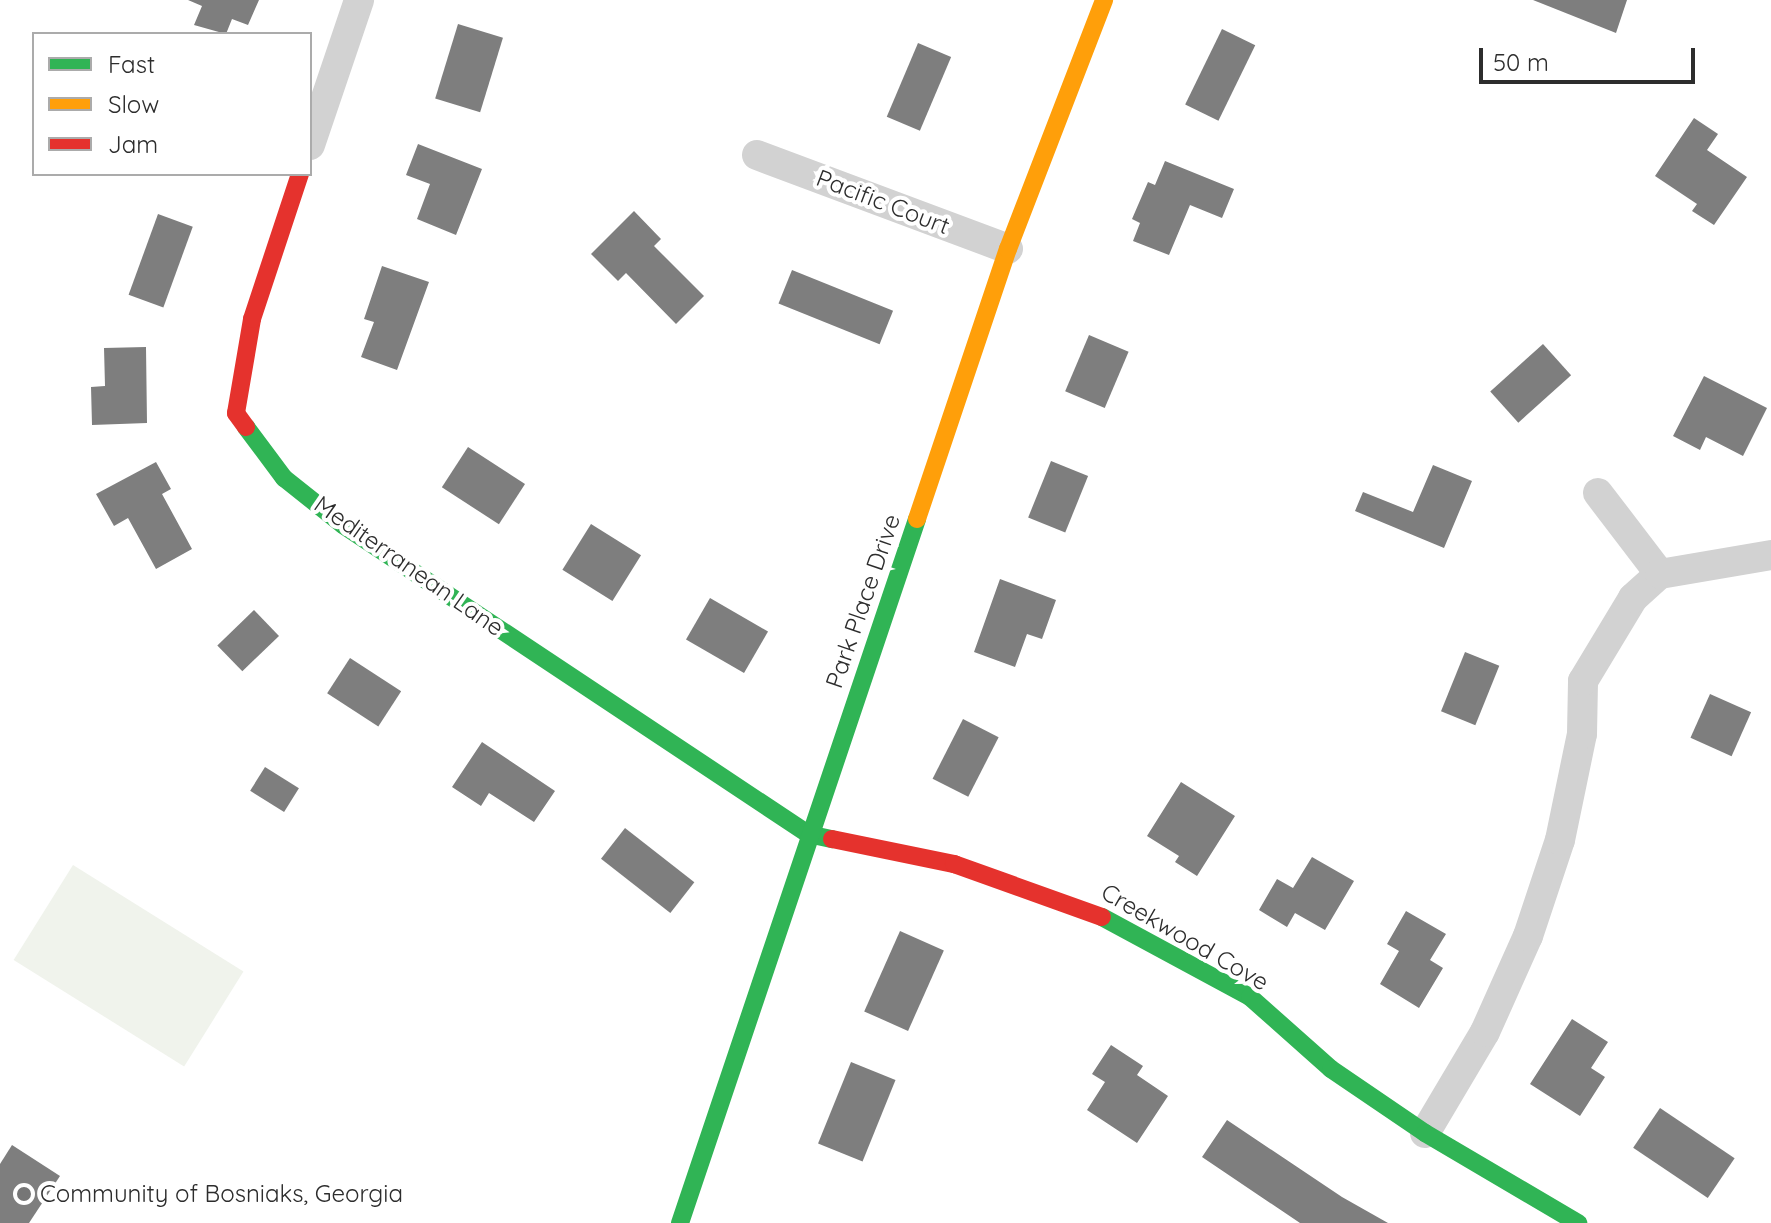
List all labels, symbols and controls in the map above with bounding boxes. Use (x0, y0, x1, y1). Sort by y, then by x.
legend (32, 32, 312, 176)
scale bar (1483, 32, 1699, 82)
text: 50 m (1493, 47, 1549, 77)
text: Fast (108, 49, 155, 79)
text: Slow (108, 89, 159, 119)
text: Jam (108, 129, 158, 159)
street label: Pacific Court (812, 163, 954, 241)
street label: Mediterranean Lane (309, 490, 509, 642)
street label: Park Place Drive (820, 510, 906, 692)
street label: Creekwood Cove (1096, 877, 1274, 997)
place label: Community of Bosniaks, Georgia (40, 1180, 403, 1208)
marker: Community of Bosniaks, Georgia (15, 1185, 33, 1203)

